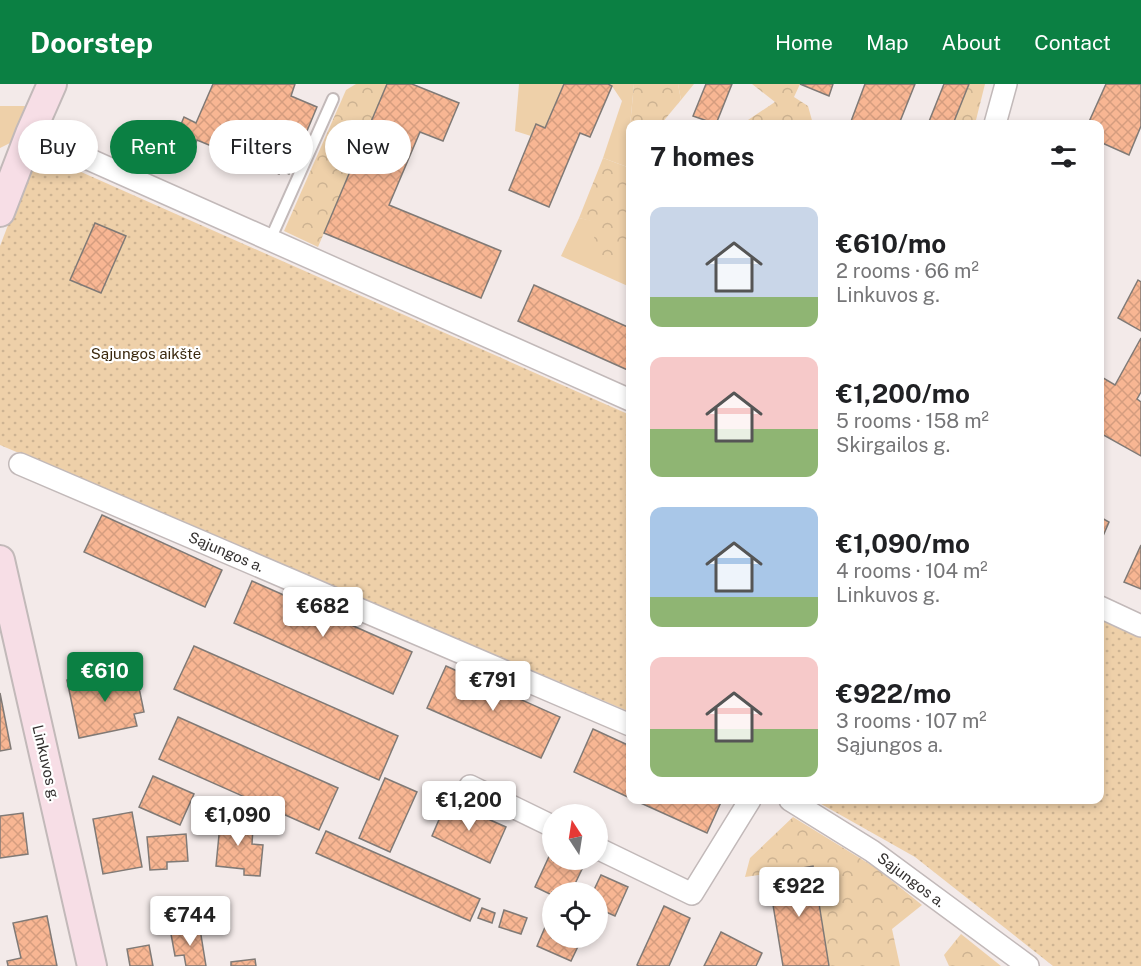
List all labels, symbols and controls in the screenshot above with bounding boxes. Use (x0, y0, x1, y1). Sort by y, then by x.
text: Doorstep (30, 26, 153, 59)
text: Home (775, 30, 833, 55)
text: Map (866, 30, 909, 55)
text: About (942, 30, 1001, 55)
text: Contact (1034, 30, 1111, 55)
chip: Buy (18, 120, 98, 174)
chip: Rent (110, 120, 197, 174)
chip: Filters (209, 120, 313, 174)
chip: New (325, 120, 411, 174)
icon: filters (1047, 140, 1080, 173)
text: 7 homes (650, 141, 754, 172)
text: €610/mo (836, 228, 946, 259)
icon: home (698, 231, 770, 303)
text: 2 rooms · 66 m² (836, 259, 979, 283)
text: Linkuvos g. (836, 283, 940, 307)
park label: Sąjungos aikštė (91, 345, 201, 362)
text: €1,200/mo (836, 378, 970, 409)
icon: home (698, 381, 770, 453)
text: 5 rooms · 158 m² (836, 409, 989, 433)
text: Skirgailos g. (836, 433, 950, 457)
street label: Sąjungos a. (186, 528, 266, 575)
text: €1,090/mo (836, 528, 970, 559)
icon: home (698, 531, 770, 603)
text: 4 rooms · 104 m² (836, 559, 988, 583)
text: Linkuvos g. (836, 583, 940, 607)
pin: €682 (287, 587, 359, 638)
text: €682 (297, 594, 349, 618)
pin: €610 (69, 652, 141, 703)
text: €610 (81, 659, 129, 683)
pin: €791 (457, 661, 529, 712)
text: €791 (469, 668, 517, 692)
text: €922/mo (836, 678, 951, 709)
icon: home (698, 681, 770, 753)
text: 3 rooms · 107 m² (836, 709, 987, 733)
street label: Linkuvos g. (29, 723, 64, 803)
text: Sąjungos a. (836, 733, 943, 757)
pin: €1,200 (420, 781, 518, 832)
text: €1,200 (436, 788, 502, 812)
pin: €1,090 (189, 796, 287, 847)
text: €1,090 (205, 803, 271, 827)
north arrow (542, 804, 608, 870)
map controls (542, 804, 608, 948)
street label: Sąjungos a. (874, 849, 948, 910)
pin: €922 (763, 867, 835, 918)
text: €922 (773, 874, 825, 898)
button: locate (542, 882, 608, 948)
pin: €744 (154, 896, 226, 947)
text: €744 (164, 903, 216, 927)

